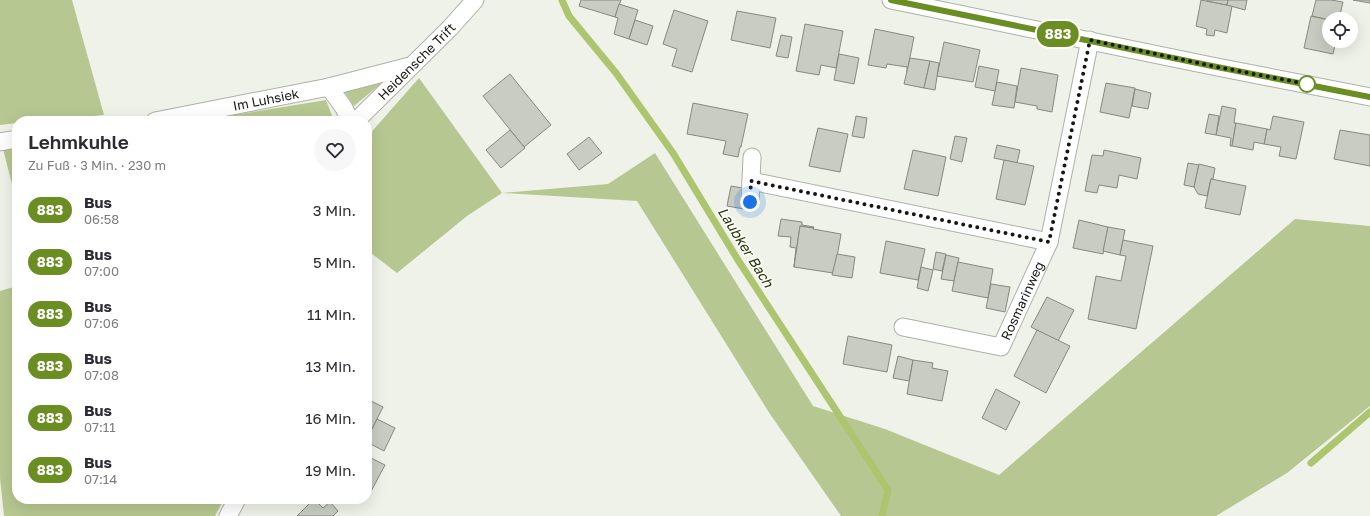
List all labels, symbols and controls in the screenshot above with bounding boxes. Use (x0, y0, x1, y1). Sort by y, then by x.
map controls (1322, 12, 1358, 48)
button: locate (1322, 12, 1358, 48)
street label: Heidensche Trift (374, 20, 459, 103)
line badge: 883 (1035, 21, 1081, 47)
text: 883 (1045, 25, 1071, 42)
unlabelled marker (1298, 75, 1316, 93)
street label: Im Luhsiek (231, 85, 301, 114)
button: heart (314, 129, 356, 171)
text: Lehmkuhle (28, 130, 129, 153)
text: Zu Fuß · 3 Min. · 230 m (28, 157, 166, 173)
your location (740, 192, 760, 212)
text: Bus (84, 193, 112, 211)
text: 883 (37, 201, 63, 218)
text: 3 Min. (313, 201, 356, 219)
water label: Laubker Bach (715, 204, 778, 291)
text: 06:58 (84, 211, 119, 227)
text: Bus (84, 245, 112, 263)
text: 883 (37, 253, 63, 270)
text: 5 Min. (313, 253, 356, 271)
street label: Rosmarinweg (997, 259, 1047, 342)
text: 07:00 (84, 263, 119, 279)
text: Bus (84, 297, 112, 315)
text: 883 (37, 305, 63, 322)
text: 11 Min. (307, 305, 356, 323)
text: 07:06 (84, 315, 119, 331)
text: Bus (84, 349, 112, 367)
text: 883 (37, 357, 63, 374)
text: 13 Min. (306, 357, 356, 375)
text: 07:08 (84, 367, 119, 383)
text: Bus (84, 401, 112, 419)
text: 883 (37, 409, 63, 426)
text: 16 Min. (305, 409, 356, 427)
text: 07:11 (84, 419, 115, 435)
text: Bus (84, 453, 112, 471)
text: 883 (37, 461, 63, 478)
text: 19 Min. (305, 461, 356, 479)
text: 07:14 (84, 471, 117, 487)

